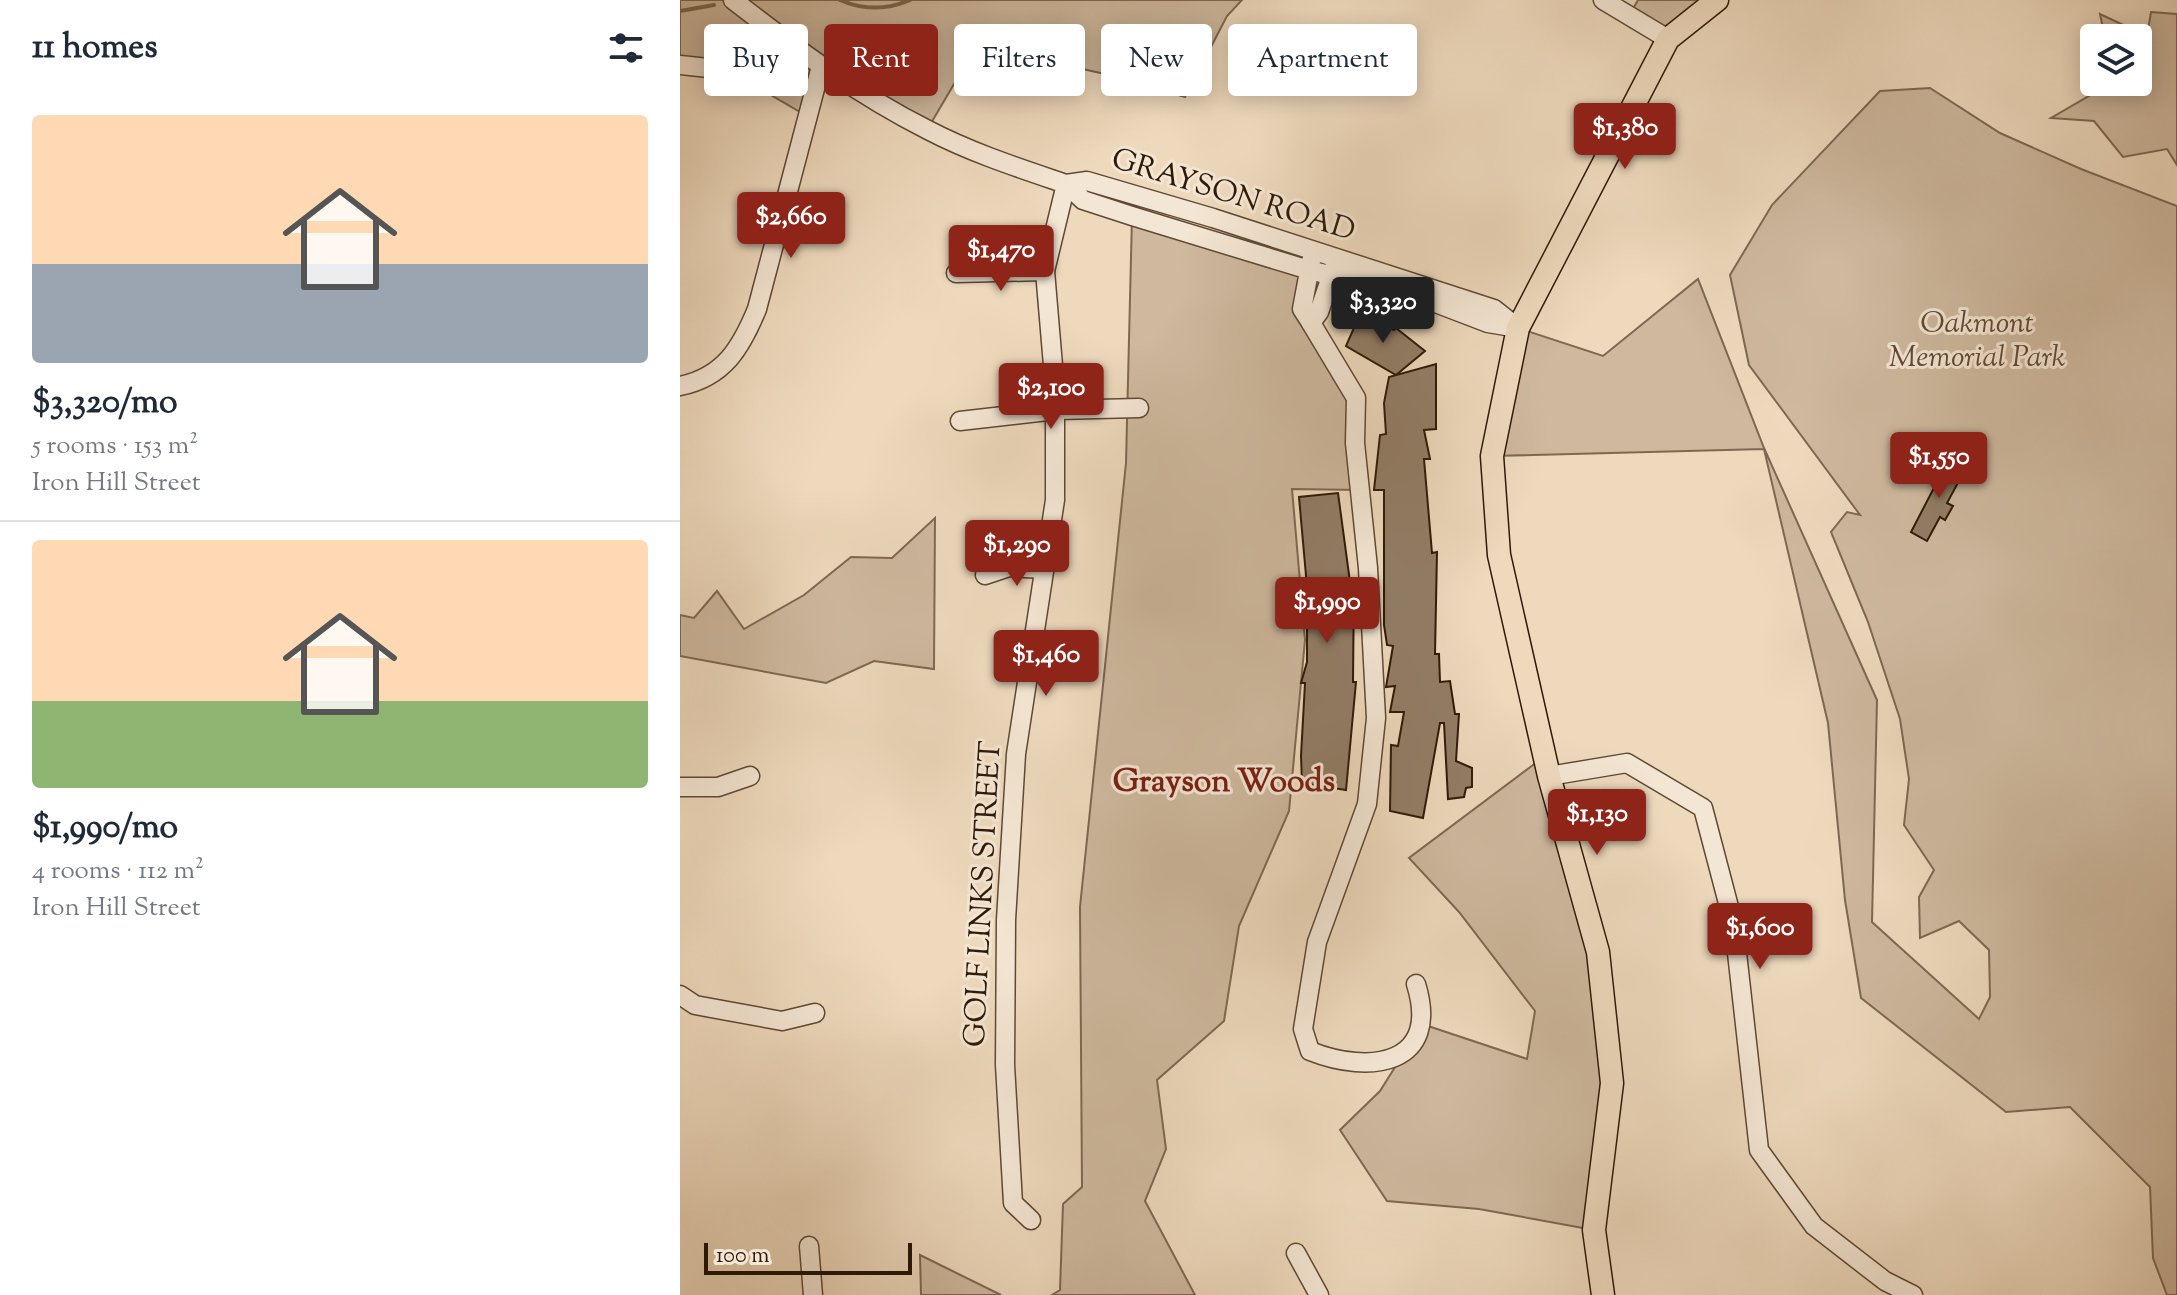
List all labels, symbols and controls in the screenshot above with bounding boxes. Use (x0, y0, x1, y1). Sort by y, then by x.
text: 11 homes (32, 24, 158, 73)
chip: Buy (704, 24, 808, 96)
chip: Rent (824, 24, 938, 96)
chip: Filters (954, 24, 1085, 96)
chip: New (1101, 24, 1212, 96)
chip: Apartment (1228, 24, 1417, 96)
map controls (2080, 24, 2152, 96)
button: layers (2080, 24, 2152, 96)
icon: filters (604, 26, 648, 70)
pin: $1,380 (1560, 103, 1690, 171)
text: $1,380 (1592, 110, 1658, 147)
street label: GRAYSON ROAD (1106, 138, 1360, 254)
icon: home (268, 167, 412, 311)
pin: $2,660 (726, 192, 856, 260)
text: $2,660 (755, 199, 827, 236)
pin: $1,470 (936, 225, 1066, 293)
text: $1,470 (967, 232, 1035, 269)
pin: $3,320 (1318, 277, 1448, 345)
text: $3,320 (1349, 284, 1417, 321)
park label: Oakmont Memorial Park (1889, 303, 2065, 380)
pin: $2,100 (986, 363, 1116, 431)
text: $2,100 (1017, 370, 1085, 407)
text: $3,320/mo (32, 379, 178, 428)
text: 5 rooms · 153 m² (32, 428, 198, 465)
pin: $1,550 (1874, 432, 2004, 500)
text: $1,550 (1908, 439, 1970, 476)
text: Iron Hill Street (32, 465, 201, 502)
pin: $1,290 (952, 520, 1082, 588)
text: $1,290 (983, 527, 1051, 564)
pin: $1,990 (1262, 577, 1392, 645)
text: $1,990 (1293, 584, 1361, 621)
icon: home (268, 592, 412, 736)
pin: $1,460 (981, 630, 1111, 698)
text: $1,460 (1012, 637, 1080, 674)
street label: GOLF LINKS STREET (955, 740, 1013, 1048)
district label: Grayson Woods (1113, 760, 1335, 806)
pin: $1,130 (1532, 789, 1662, 857)
text: $1,130 (1566, 796, 1628, 833)
text: $1,990/mo (32, 804, 178, 853)
text: 4 rooms · 112 m² (32, 853, 204, 890)
text: Iron Hill Street (32, 890, 201, 927)
pin: $1,600 (1695, 903, 1825, 971)
text: $1,600 (1725, 910, 1795, 947)
scale bar (704, 1239, 912, 1275)
text: 100 m (716, 1241, 769, 1273)

